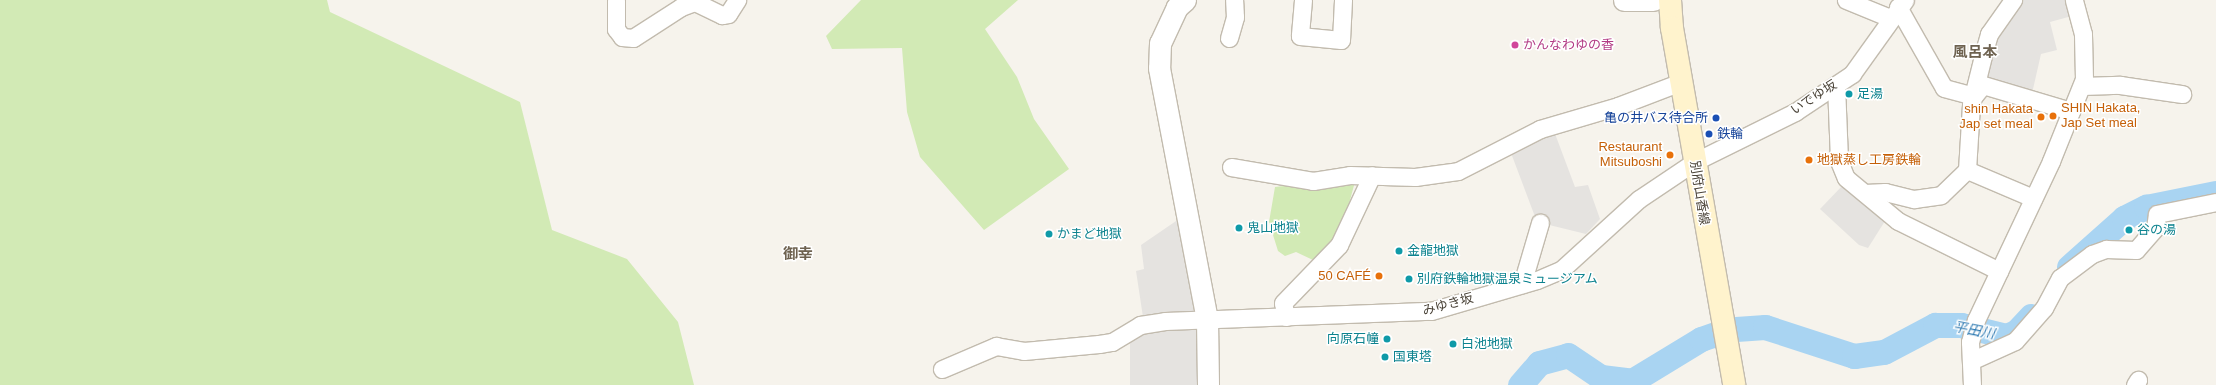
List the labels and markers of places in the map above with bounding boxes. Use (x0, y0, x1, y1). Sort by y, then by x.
place label: かんなわゆの香 (1523, 37, 1614, 53)
marker: かんなわゆの香 (1510, 40, 1520, 50)
place label: 足湯 (1857, 86, 1883, 102)
marker: 足湯 (1844, 89, 1854, 99)
place label: SHIN Hakata, Jap Set meal (2061, 101, 2140, 132)
place label: shin Hakata Jap set meal (1959, 102, 2033, 133)
place label: 亀の井バス待合所 (1604, 110, 1708, 126)
marker: SHIN Hakata, Jap Set meal (2048, 111, 2058, 121)
marker: shin Hakata Jap set meal (2036, 112, 2046, 122)
marker: 亀の井バス待合所 (1711, 113, 1721, 123)
place label: 鉄輪 (1717, 126, 1743, 142)
marker: 鉄輪 (1704, 129, 1714, 139)
place label: Restaurant Mitsuboshi (1598, 140, 1662, 171)
marker: Restaurant Mitsuboshi (1665, 150, 1675, 160)
place label: 地獄蒸し工房鉄輪 (1817, 152, 1921, 168)
marker: 地獄蒸し工房鉄輪 (1804, 155, 1814, 165)
place label: 鬼山地獄 (1247, 220, 1299, 236)
place label: 谷の湯 (2137, 222, 2176, 238)
marker: 鬼山地獄 (1234, 223, 1244, 233)
marker: 谷の湯 (2124, 225, 2134, 235)
place label: かまど地獄 (1057, 226, 1122, 242)
marker: かまど地獄 (1044, 229, 1054, 239)
place label: 金龍地獄 (1407, 243, 1459, 259)
marker: 金龍地獄 (1394, 246, 1404, 256)
place label: 50 CAFÉ (1318, 268, 1371, 284)
marker: 50 CAFÉ (1374, 271, 1384, 281)
place label: 別府鉄輪地獄温泉ミュージアム (1417, 271, 1599, 287)
marker: 別府鉄輪地獄温泉ミュージアム (1404, 274, 1414, 284)
place label: 向原石幢 (1327, 331, 1379, 347)
marker: 向原石幢 (1382, 334, 1392, 344)
place label: 白池地獄 (1461, 336, 1513, 352)
marker: 白池地獄 (1448, 339, 1458, 349)
place label: 国東塔 (1393, 349, 1432, 365)
marker: 国東塔 (1380, 352, 1390, 362)

